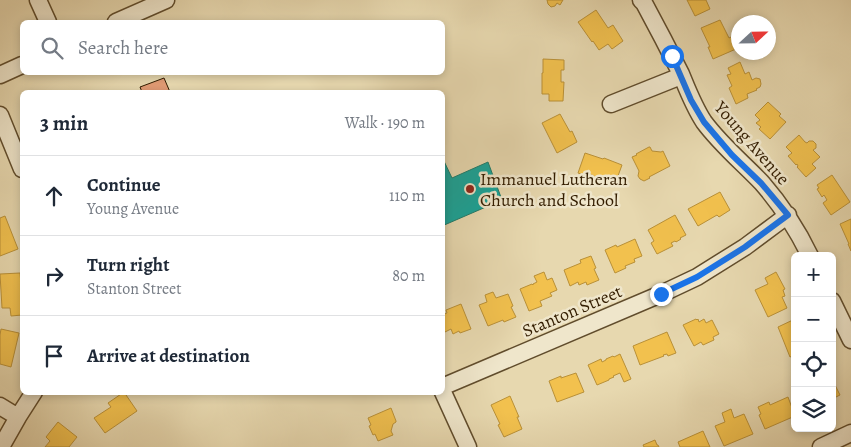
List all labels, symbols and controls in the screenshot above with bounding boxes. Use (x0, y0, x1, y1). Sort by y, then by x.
north arrow (731, 15, 776, 60)
search box (20, 20, 445, 75)
icon: search (38, 34, 66, 62)
text: Search here (78, 35, 168, 61)
route start (661, 45, 684, 68)
street label: Young Avenue (708, 95, 795, 190)
text: 3 min (40, 109, 88, 137)
text: Walk · 190 m (345, 112, 425, 134)
place label: Immanuel Lutheran Church and School (480, 167, 628, 212)
text: Continue (87, 172, 161, 198)
icon: ahead (40, 182, 68, 210)
marker: Immanuel Lutheran Church and School (464, 183, 476, 195)
text: 110 m (389, 185, 425, 207)
text: Young Avenue (87, 198, 179, 220)
text: Turn right (87, 252, 169, 278)
map controls (791, 252, 836, 432)
button: + (791, 252, 836, 297)
icon: right (40, 262, 68, 290)
text: 80 m (392, 265, 425, 287)
text: Stanton Street (87, 278, 182, 300)
street label: Stanton Street (518, 279, 626, 343)
route end (650, 283, 673, 306)
button: − (791, 297, 836, 342)
icon: arrive (40, 342, 68, 370)
button: locate (791, 342, 836, 387)
text: Arrive at destination (87, 343, 250, 369)
button: layers (791, 387, 836, 432)

